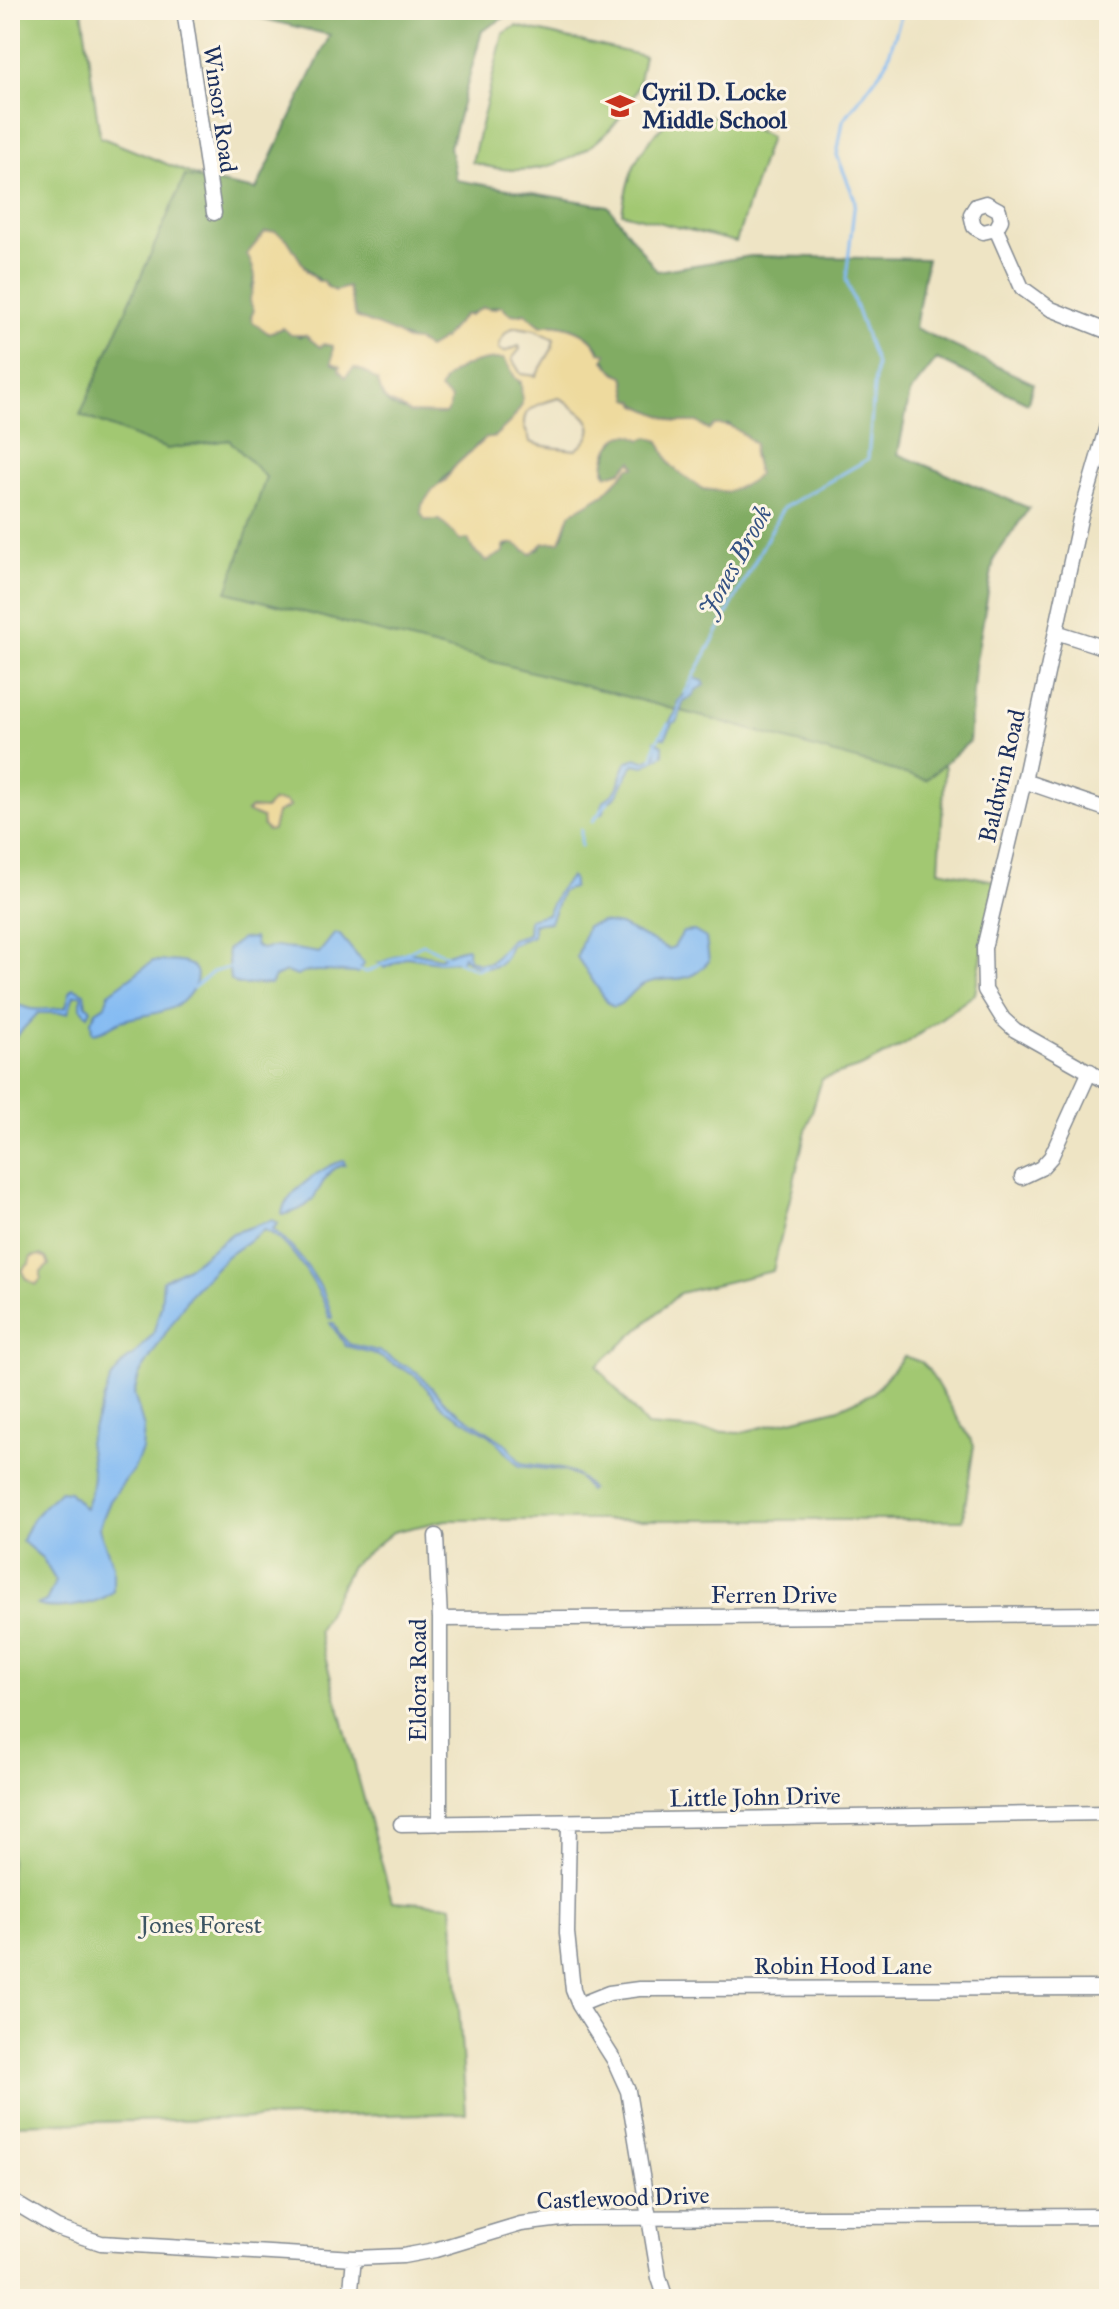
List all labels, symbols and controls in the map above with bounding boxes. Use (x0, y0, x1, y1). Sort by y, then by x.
street label: Winsor Road (196, 43, 244, 175)
place label: Cyril D. Locke Middle School (642, 77, 788, 135)
school or university icon: Cyril D. Locke Middle School (605, 91, 635, 121)
water label: Jones Brook (690, 499, 779, 624)
street label: Baldwin Road (972, 706, 1032, 846)
street label: Ferren Drive (711, 1580, 837, 1610)
street label: Eldora Road (403, 1618, 433, 1742)
street label: Little John Drive (669, 1781, 841, 1813)
park label: Jones Forest (137, 1910, 262, 1940)
street label: Robin Hood Lane (754, 1951, 932, 1981)
street label: Castlewood Drive (536, 2180, 710, 2216)

